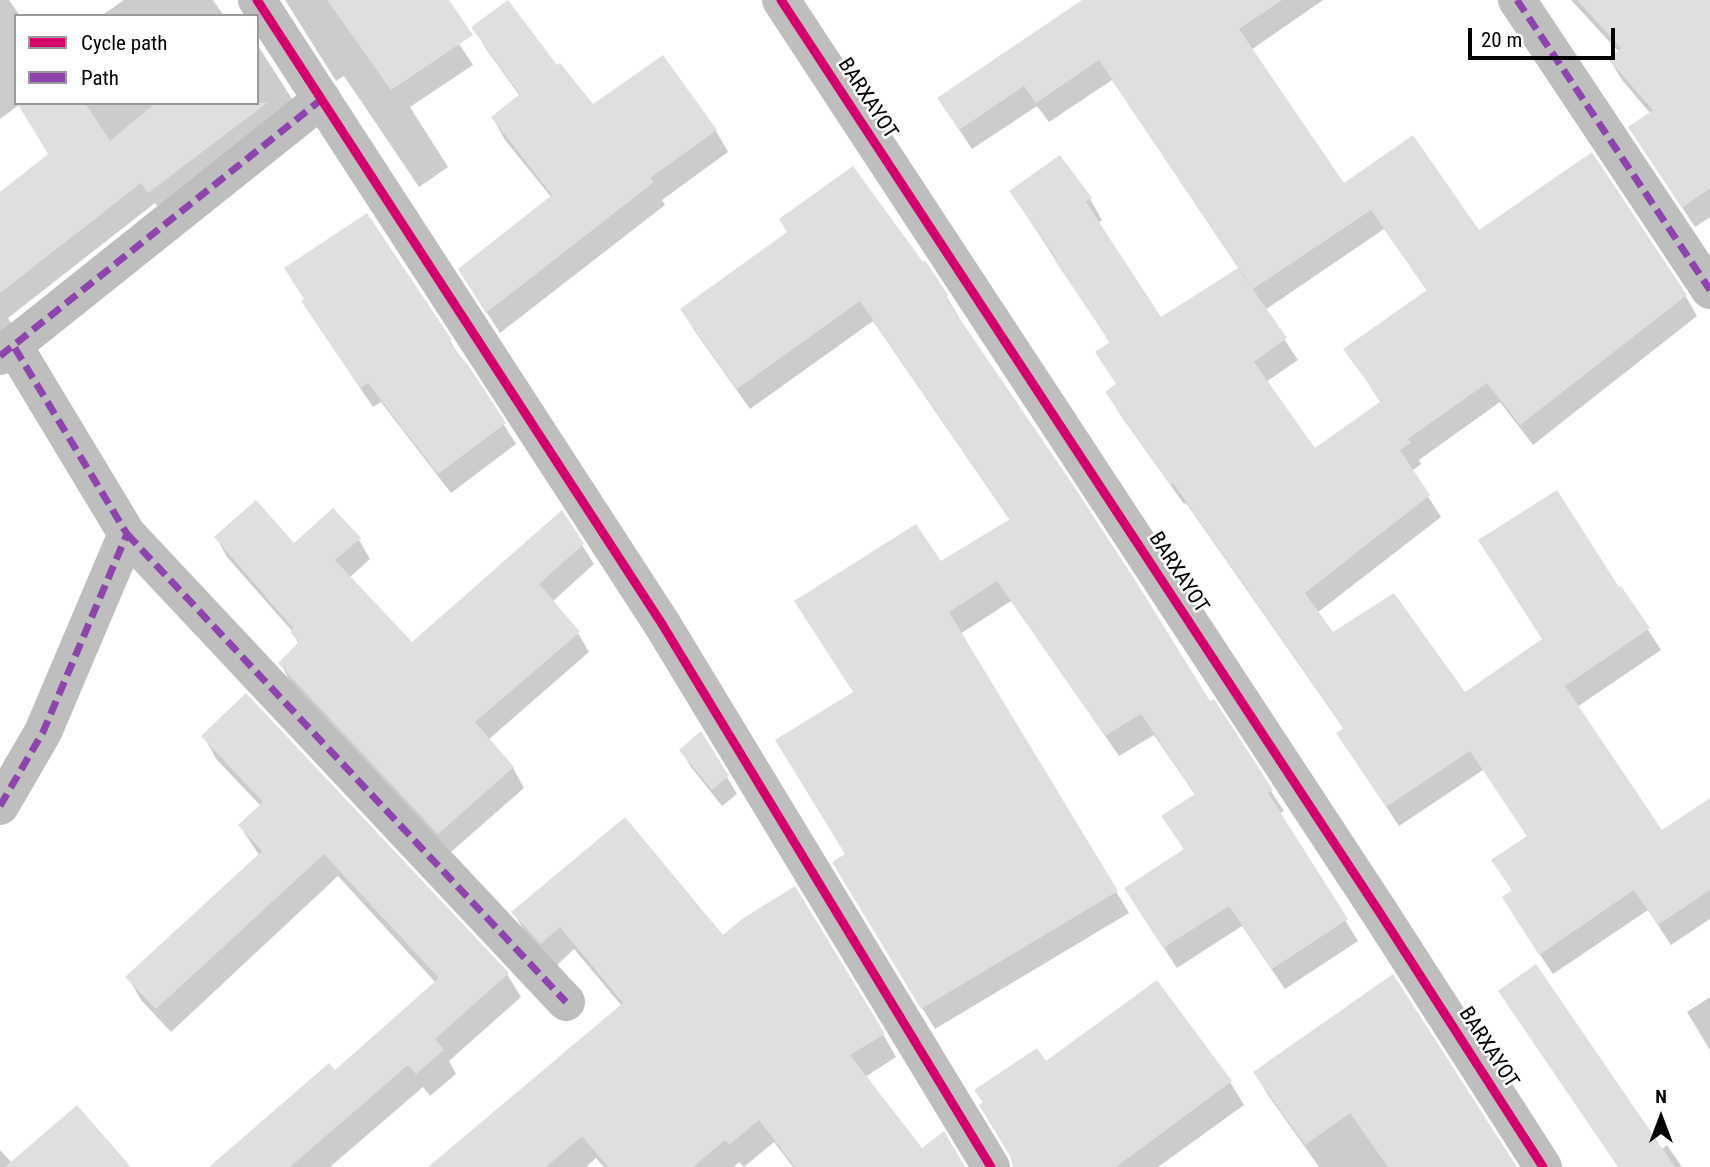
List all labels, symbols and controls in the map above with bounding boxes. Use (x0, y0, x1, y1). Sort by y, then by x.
legend (14, 14, 259, 105)
scale bar (1472, 14, 1619, 58)
text: 20 m (1481, 28, 1522, 52)
text: Cycle path (81, 31, 167, 55)
street label: BARXAYOT (832, 54, 902, 144)
text: Path (81, 66, 119, 90)
street label: BARXAYOT (1143, 528, 1213, 618)
street label: BARXAYOT (1453, 1003, 1523, 1093)
north arrow (1626, 1083, 1696, 1153)
text: N (1655, 1085, 1667, 1108)

